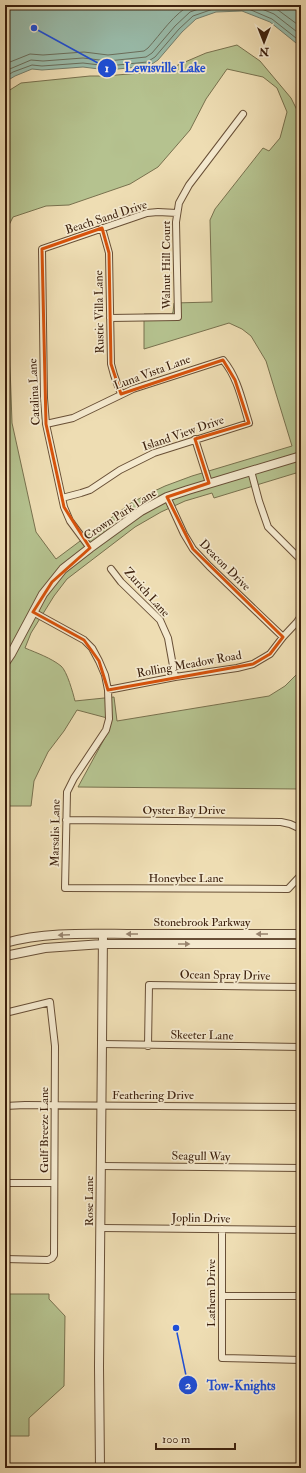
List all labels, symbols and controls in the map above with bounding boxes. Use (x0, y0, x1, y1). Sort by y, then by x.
north arrow (244, 22, 284, 62)
text: N (258, 45, 270, 58)
callout: Lewisville Lake (97, 55, 214, 80)
text: Lewisville Lake (125, 60, 206, 76)
text: 1 (105, 61, 109, 76)
street label: Beach Sand Drive (63, 197, 149, 238)
street label: Walnut Hill Court (159, 221, 174, 310)
street label: Rustic Villa Lane (91, 270, 108, 354)
street label: Luna Vista Lane (112, 352, 193, 393)
street label: Catalina Lane (25, 358, 44, 426)
street label: Island View Drive (140, 412, 226, 454)
street label: Crown Park Lane (81, 485, 160, 544)
street label: Deacon Drive (196, 537, 253, 594)
street label: Zurich Lane (121, 565, 173, 620)
street label: Rolling Meadow Road (136, 648, 243, 681)
street label: Marsalis Lane (47, 799, 64, 867)
street label: Oyster Bay Drive (142, 803, 226, 818)
street label: Honeybee Lane (148, 871, 224, 886)
street label: Stonebrook Parkway (154, 915, 251, 930)
one-way arrow (58, 931, 70, 938)
one-way arrow (125, 931, 138, 937)
one-way arrow (255, 931, 268, 937)
one-way arrow (178, 941, 191, 947)
street label: Ocean Spray Drive (180, 967, 270, 984)
street label: Skeeter Lane (170, 1027, 234, 1044)
street label: Gulf Breeze Lane (37, 1087, 52, 1173)
street label: Feathering Drive (112, 1088, 194, 1103)
street label: Seagull Way (171, 1148, 231, 1165)
street label: Rose Lane (82, 1176, 97, 1226)
street label: Joplin Drive (170, 1210, 231, 1227)
street label: Lathem Drive (204, 1259, 219, 1327)
callout: Tow-Knights (178, 1373, 283, 1398)
text: 2 (185, 1378, 191, 1393)
text: Tow-Knights (206, 1378, 276, 1395)
scale bar (156, 1425, 235, 1451)
text: 100 m (162, 1432, 191, 1447)

